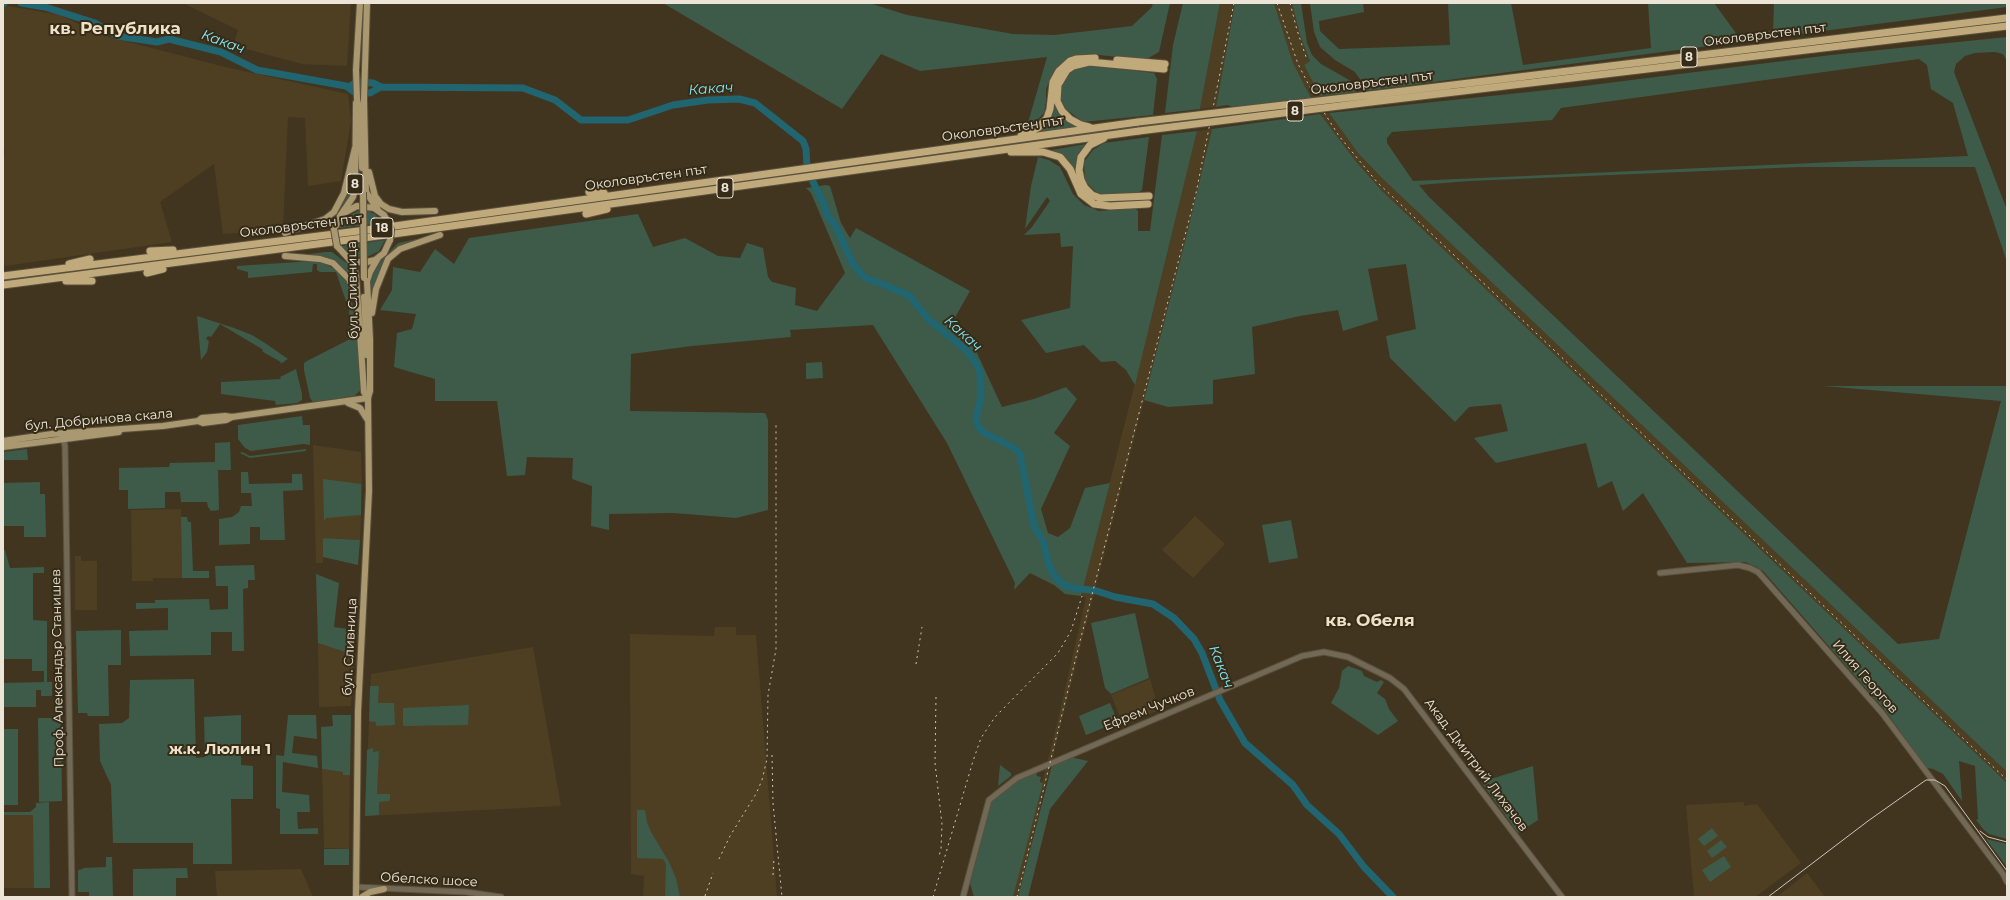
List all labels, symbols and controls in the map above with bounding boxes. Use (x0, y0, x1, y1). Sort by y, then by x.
district label: кв. Република (49, 19, 181, 39)
street label: Околовръстен път (1703, 20, 1827, 50)
water label: Какач (199, 26, 247, 58)
road number: 8 (1681, 47, 1697, 67)
street label: Околовръстен път (1310, 68, 1434, 98)
water label: Какач (688, 79, 734, 99)
road number: 8 (1287, 101, 1303, 121)
street label: Околовръстен път (941, 113, 1065, 145)
street label: Околовръстен път (584, 162, 708, 194)
road number: 8 (347, 174, 363, 194)
road number: 8 (717, 178, 733, 198)
street label: Околовръстен път (239, 211, 363, 241)
road number: 18 (371, 218, 393, 238)
street label: бул. Сливница (344, 241, 362, 339)
water label: Какач (941, 313, 985, 355)
street label: бул. Добринова скала (24, 406, 174, 434)
street label: Проф. Александър Станишев (48, 569, 68, 767)
street label: бул. Сливница (340, 598, 360, 696)
district label: кв. Обеля (1325, 611, 1415, 631)
street label: Илия Георгов (1829, 637, 1901, 717)
water label: Какач (1205, 643, 1237, 691)
street label: Ефрем Чучков (1101, 684, 1197, 734)
street label: Акад. Дмитрий Лихачов (1421, 695, 1531, 835)
district label: ж.к. Люлин 1 (169, 741, 271, 759)
street label: Обелско шосе (380, 870, 478, 890)

